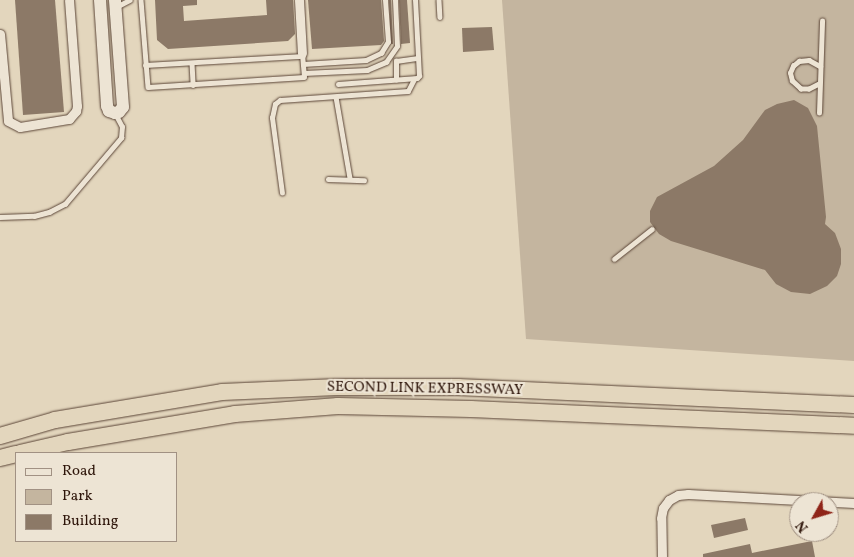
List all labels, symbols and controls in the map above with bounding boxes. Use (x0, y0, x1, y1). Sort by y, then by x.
street label: SECOND LINK EXPRESSWAY (327, 378, 523, 400)
legend (15, 452, 178, 542)
text: Road (62, 461, 96, 482)
text: Park (62, 486, 93, 507)
north arrow (789, 492, 839, 542)
text: Building (62, 511, 118, 532)
text: N (792, 516, 813, 536)

